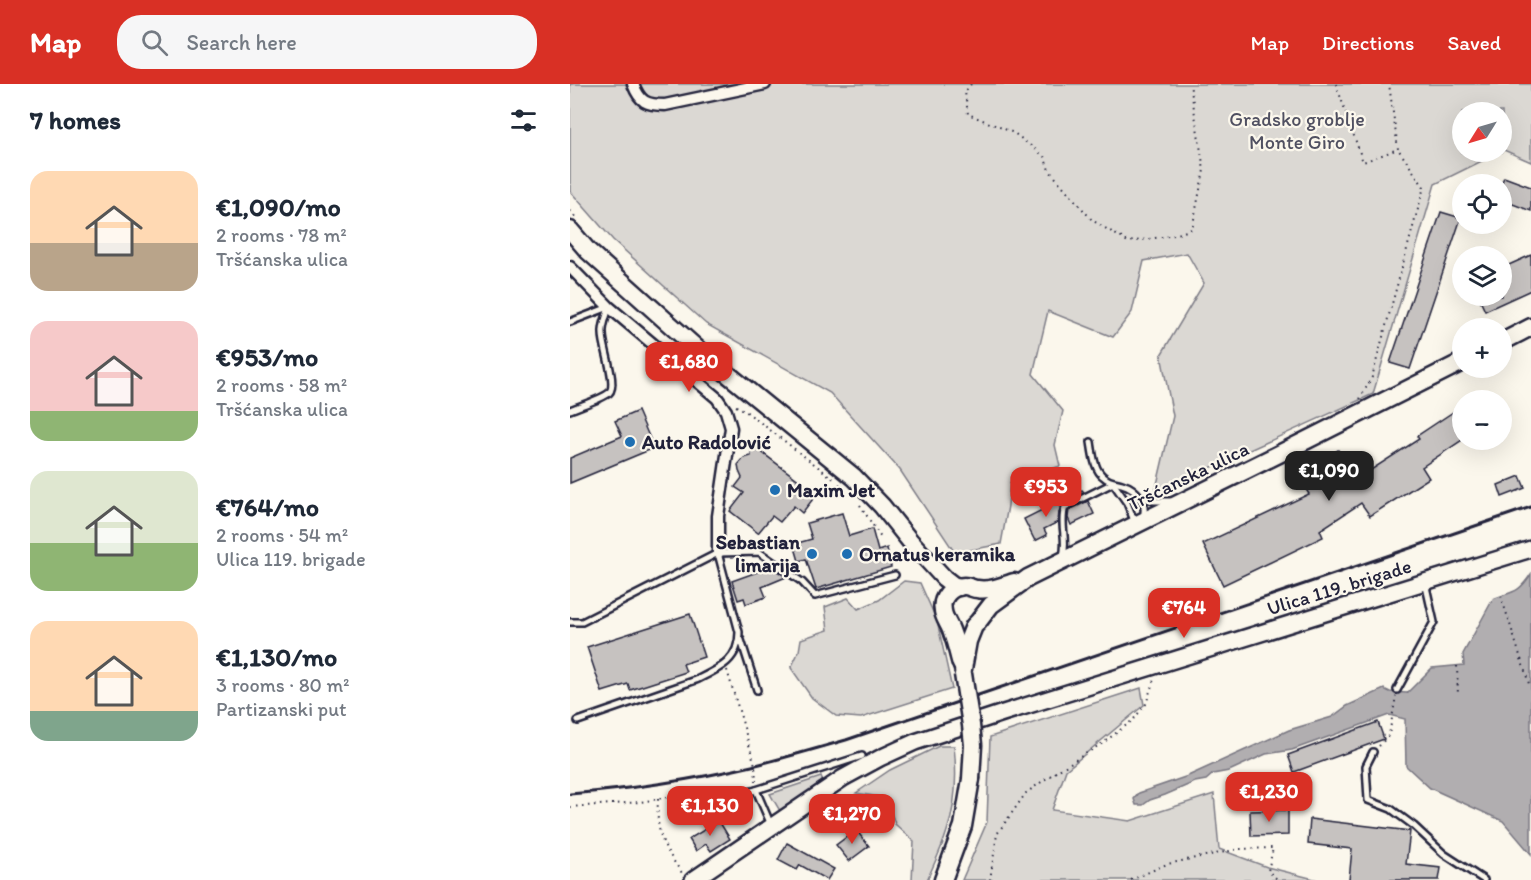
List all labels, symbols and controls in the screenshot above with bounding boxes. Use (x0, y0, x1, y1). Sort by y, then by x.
search box (117, 15, 537, 69)
text: Map (30, 25, 81, 59)
icon: search (138, 26, 171, 59)
text: Search here (186, 29, 297, 56)
text: Map (1251, 30, 1289, 55)
text: Directions (1322, 30, 1414, 55)
text: Saved (1447, 30, 1501, 55)
north arrow (1452, 102, 1512, 162)
map controls (1452, 102, 1512, 450)
text: 7 homes (30, 104, 121, 136)
icon: filters (507, 104, 540, 137)
park label: Gradsko groblje Monte Giro (1229, 107, 1365, 154)
button: locate (1452, 174, 1512, 234)
text: €1,090/mo (216, 191, 341, 223)
icon: home (78, 195, 150, 267)
text: 2 rooms · 78 m² (216, 223, 347, 247)
button: layers (1452, 246, 1512, 306)
text: Tršćanska ulica (216, 247, 348, 271)
button: + (1452, 318, 1512, 378)
text: €953/mo (216, 341, 318, 373)
pin: €1,680 (640, 342, 738, 393)
icon: home (78, 345, 150, 417)
text: €1,680 (659, 349, 719, 373)
text: 2 rooms · 58 m² (216, 373, 347, 397)
button: − (1452, 390, 1512, 450)
text: Tršćanska ulica (216, 397, 348, 421)
place label: Auto Radolović (641, 430, 771, 454)
marker: Auto Radolović (623, 435, 637, 449)
street label: Tršćanska ulica (1123, 436, 1253, 516)
pin: €1,090 (1280, 451, 1378, 502)
text: €1,090 (1299, 458, 1359, 482)
pin: €953 (1010, 467, 1082, 518)
text: €953 (1024, 474, 1068, 498)
place label: Maxim Jet (787, 478, 876, 502)
marker: Maxim Jet (768, 483, 782, 497)
text: €764/mo (216, 491, 319, 523)
icon: home (78, 495, 150, 567)
text: 2 rooms · 54 m² (216, 523, 348, 547)
place label: Sebastian limarija (716, 530, 801, 578)
place label: Ornatus keramika (859, 542, 1016, 566)
text: Ulica 119. brigade (216, 547, 366, 571)
marker: Sebastian limarija (805, 547, 819, 561)
marker: Ornatus keramika (840, 547, 854, 561)
street label: Ulica 119. brigade (1264, 554, 1414, 620)
pin: €764 (1148, 588, 1220, 639)
text: €764 (1162, 595, 1206, 619)
text: €1,130/mo (216, 641, 337, 673)
icon: home (78, 645, 150, 717)
text: 3 rooms · 80 m² (216, 673, 349, 697)
text: Partizanski put (216, 697, 347, 721)
pin: €1,230 (1220, 772, 1318, 823)
text: €1,230 (1239, 779, 1299, 803)
pin: €1,130 (661, 786, 759, 837)
text: €1,130 (681, 793, 739, 817)
pin: €1,270 (803, 794, 901, 845)
text: €1,270 (823, 801, 881, 825)

